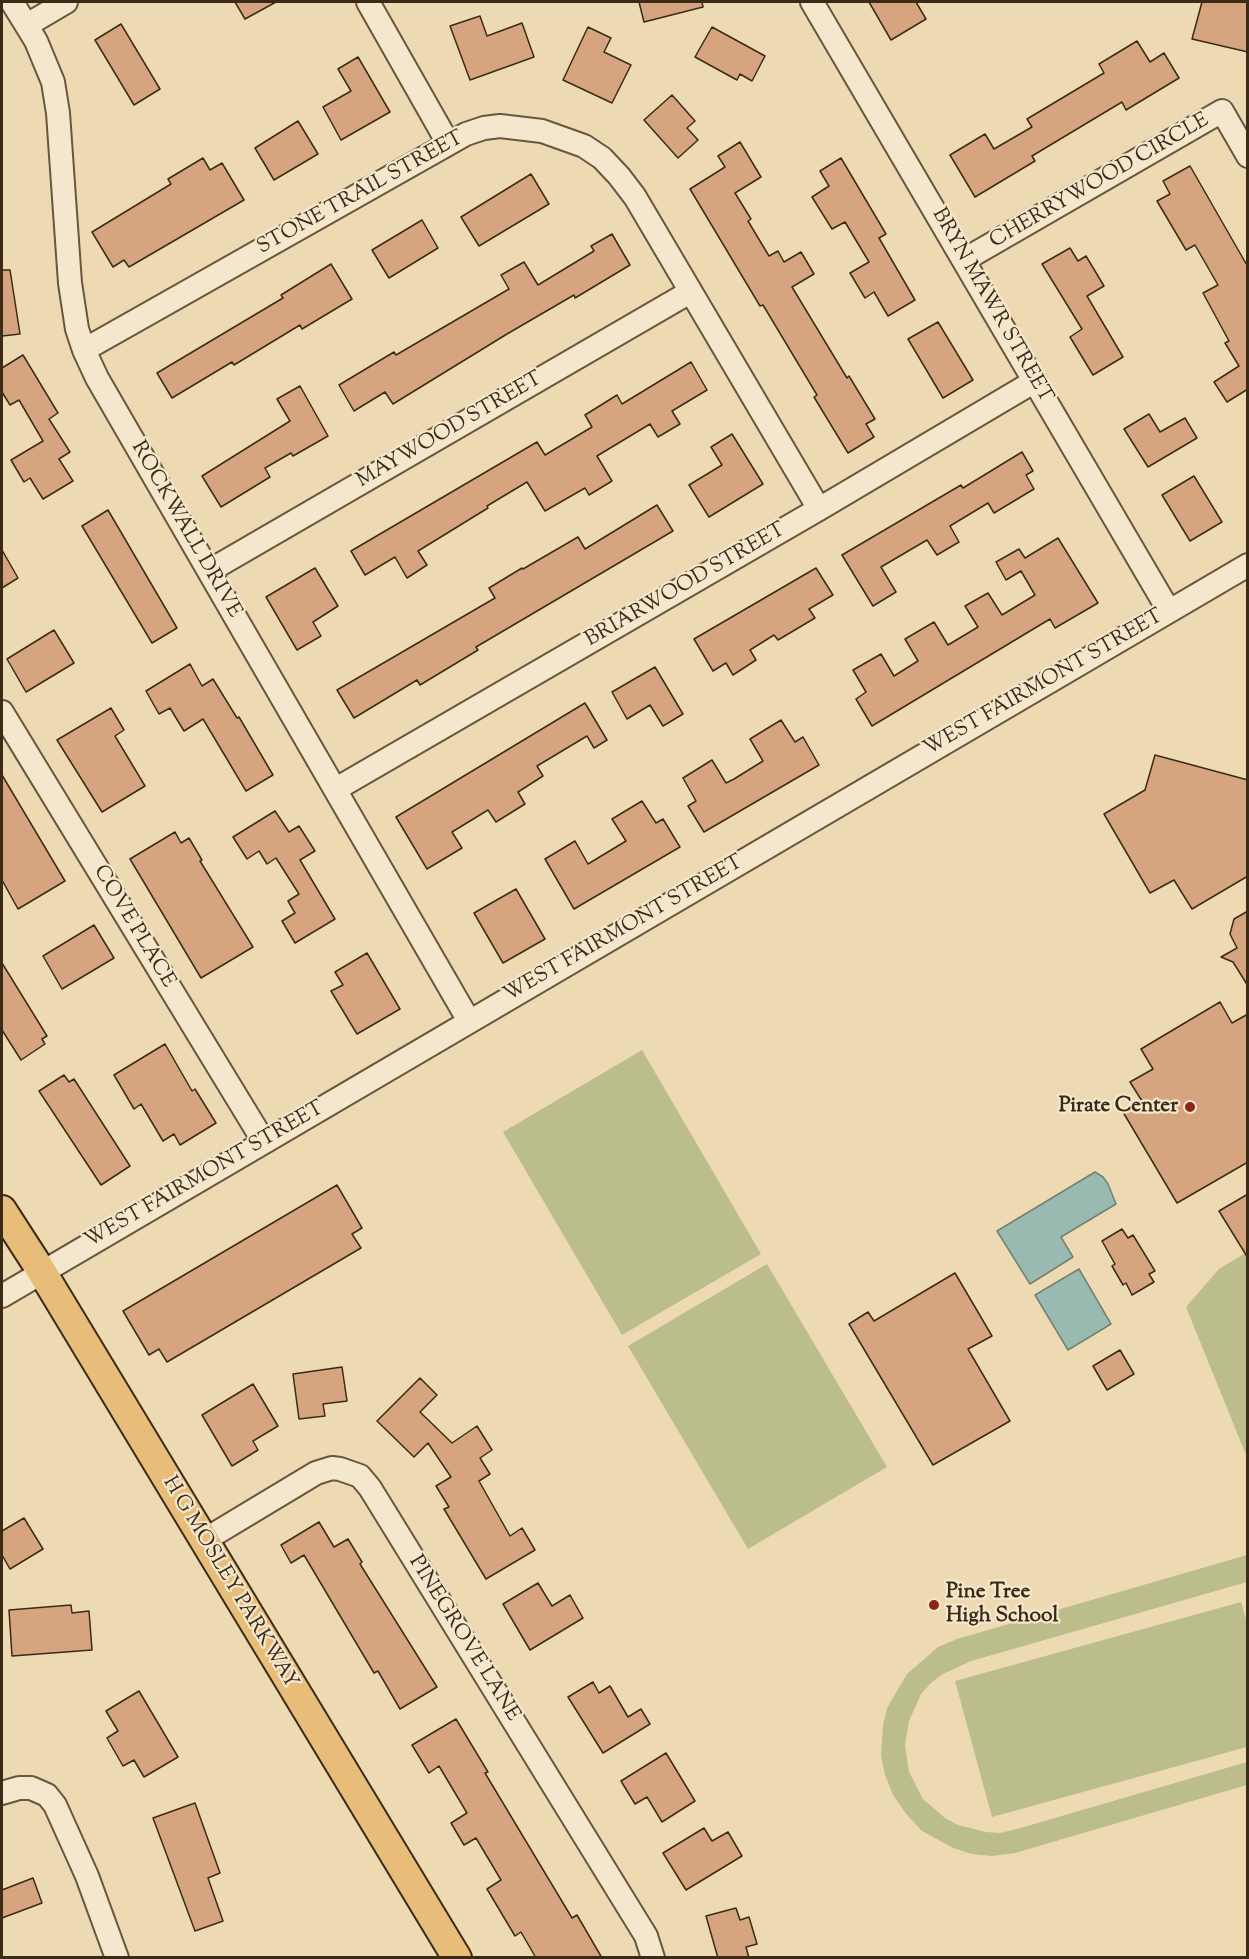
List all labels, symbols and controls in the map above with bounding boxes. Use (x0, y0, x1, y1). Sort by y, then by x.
street label: CHERRYWOOD CIRCLE (986, 109, 1214, 255)
street label: STONE TRAIL STREET (253, 127, 469, 261)
street label: BRYN MAWR STREET (925, 204, 1057, 408)
street label: MAYWOOD STREET (353, 367, 547, 495)
street label: ROCKWALL DRIVE (124, 437, 246, 623)
street label: BRIARWOOD STREET (581, 518, 791, 654)
street label: WEST FAIRMONT STREET (920, 605, 1168, 763)
street label: WEST FAIRMONT STREET (500, 851, 748, 1009)
street label: COVE PLACE (87, 861, 179, 993)
place label: Pirate Center (1059, 1094, 1178, 1120)
street label: WEST FAIRMONT STREET (81, 1097, 329, 1255)
marker: Pirate Center (1183, 1100, 1197, 1114)
street label: H G MOSLEY PARKWAY (156, 1472, 302, 1694)
street label: PINEGROVE LANE (402, 1552, 524, 1726)
place label: Pine Tree High School (946, 1580, 1058, 1630)
marker: Pine Tree High School (927, 1598, 941, 1612)

